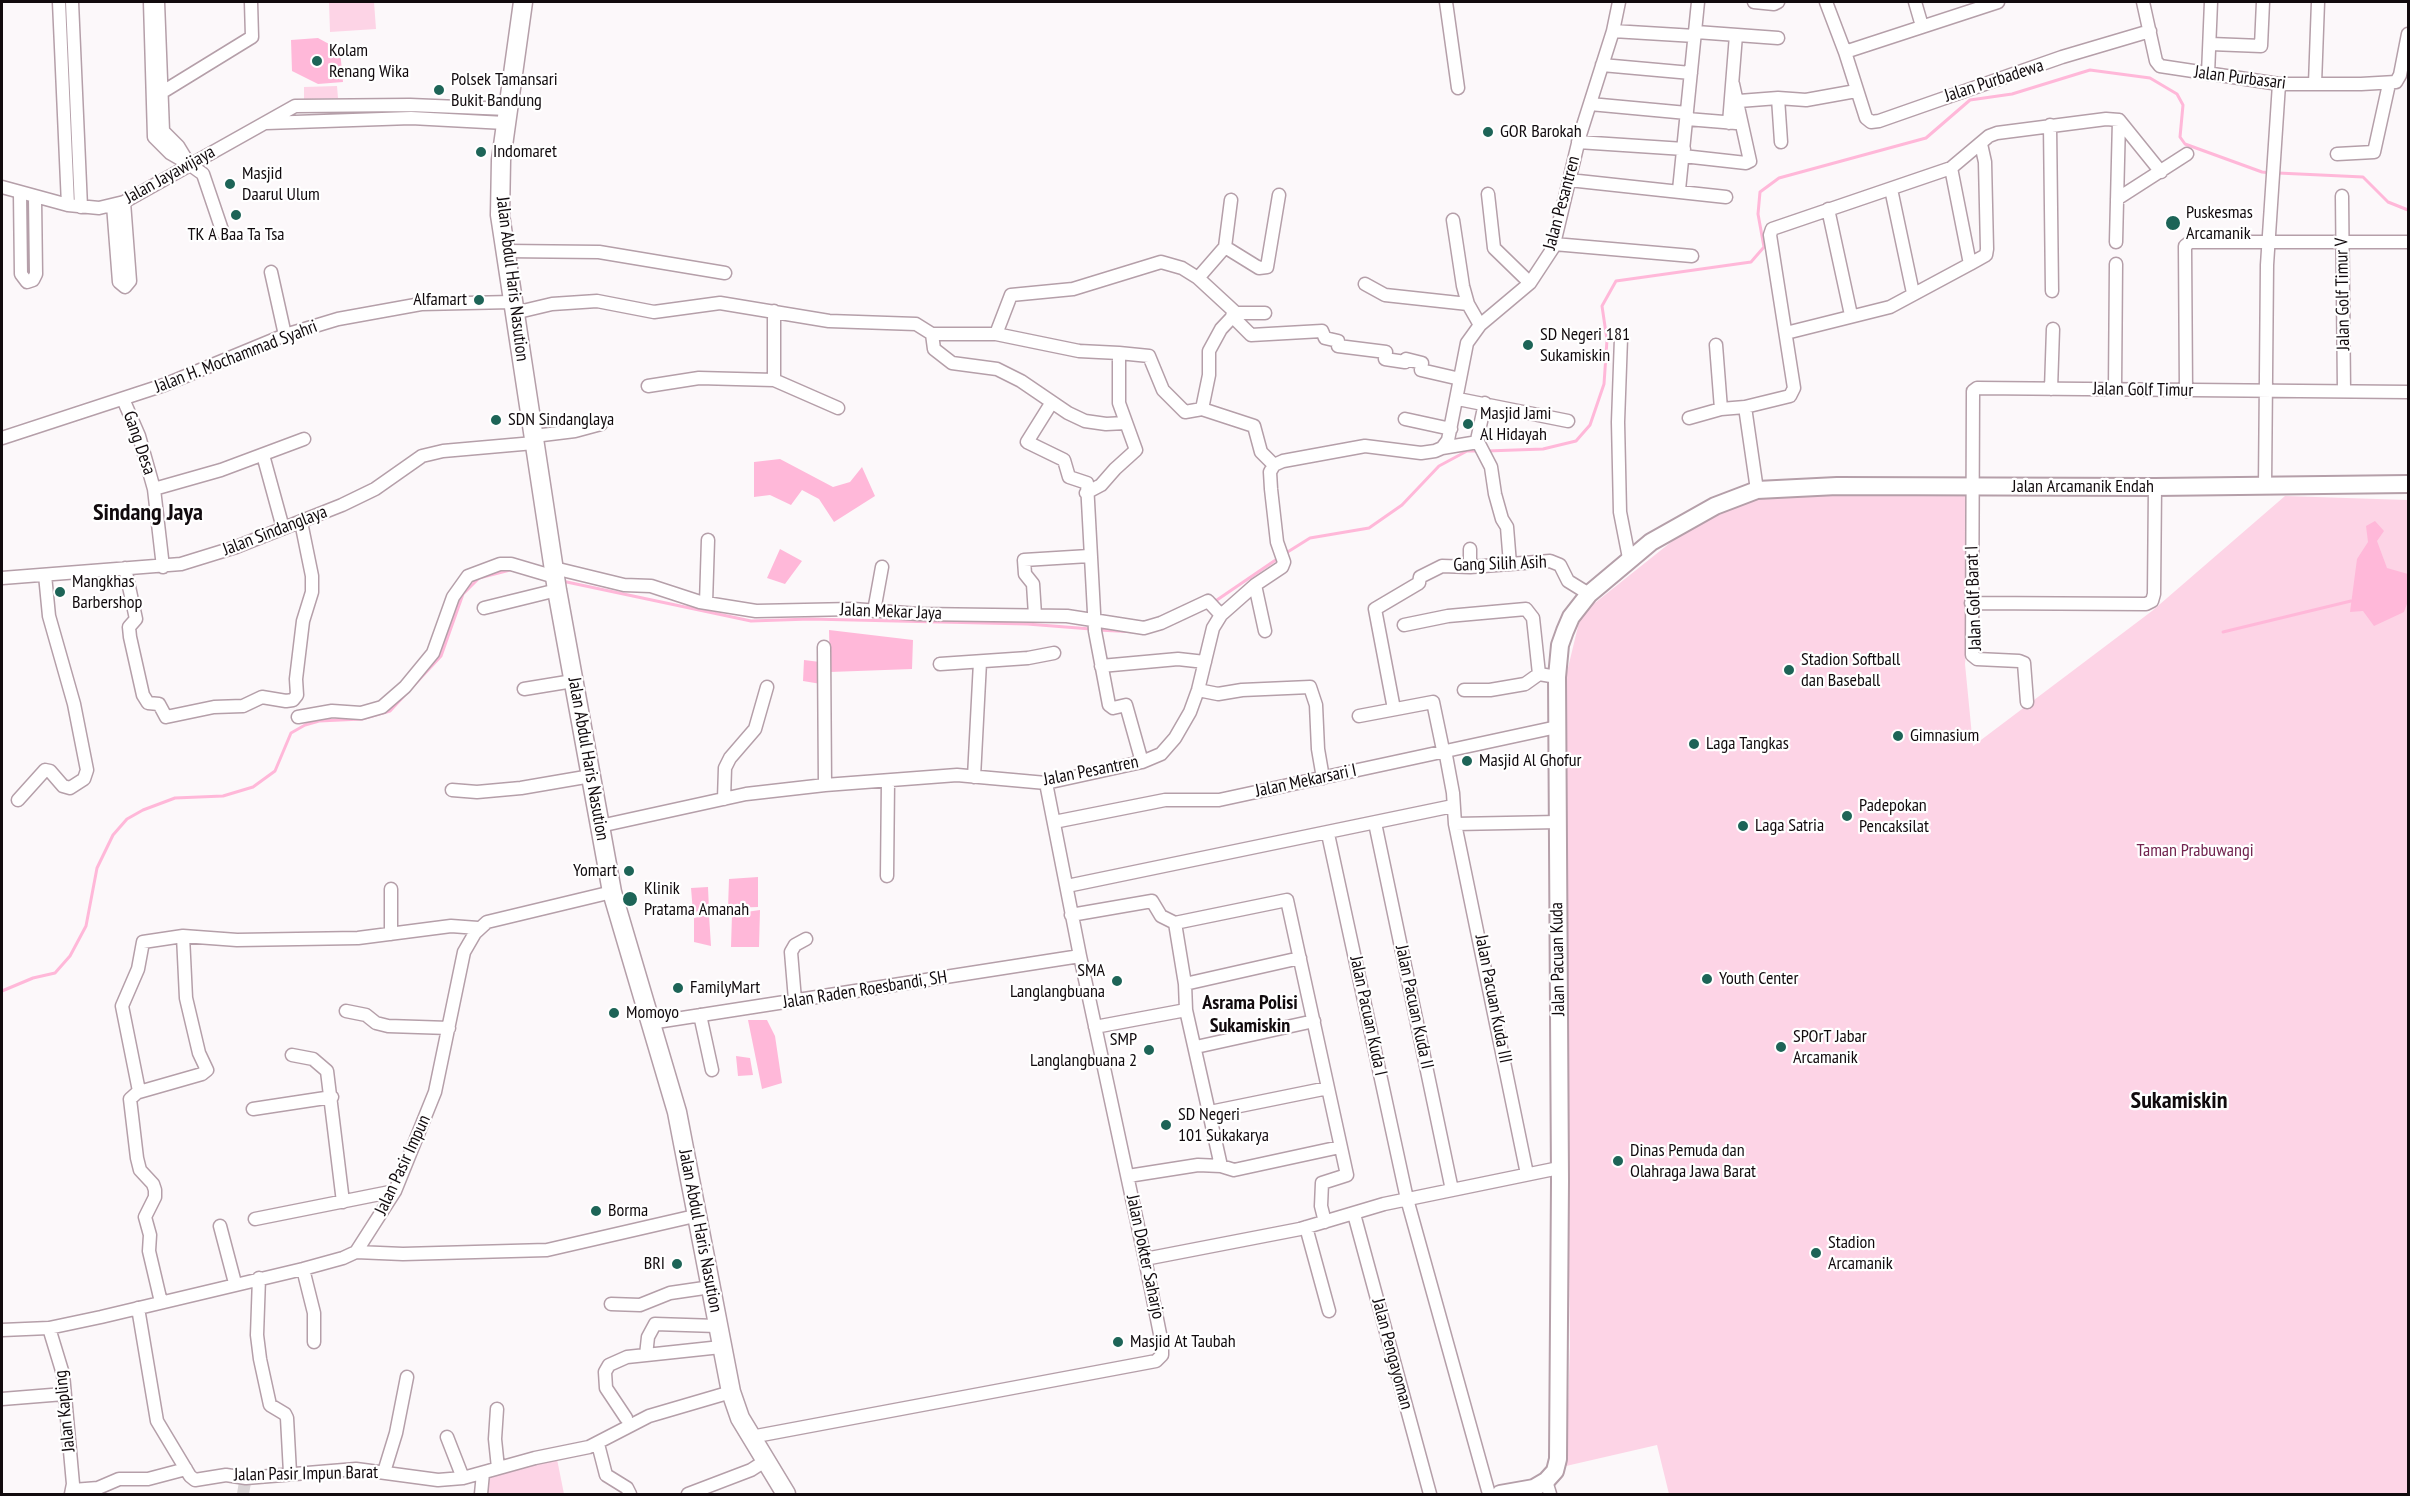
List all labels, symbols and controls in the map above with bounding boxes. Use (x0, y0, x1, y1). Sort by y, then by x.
place label: Kolam Renang Wika (329, 40, 409, 82)
marker: Kolam Renang Wika (310, 54, 324, 68)
street label: Jalan Purbadewa (1942, 55, 2046, 107)
street label: Jalan Purbasari (2193, 62, 2287, 94)
place label: Polsek Tamansari Bukit Bandung (451, 69, 558, 112)
marker: Polsek Tamansari Bukit Bandung (432, 83, 446, 97)
place label: GOR Barokah (1500, 121, 1582, 143)
marker: GOR Barokah (1481, 125, 1495, 139)
street label: Jalan Jayawijaya (121, 141, 219, 209)
place label: Indomaret (493, 141, 557, 163)
marker: Indomaret (474, 145, 488, 159)
street label: Jalan Pesantren (1539, 154, 1585, 252)
place label: Masjid Daarul Ulum (242, 163, 320, 206)
marker: Masjid Daarul Ulum (223, 177, 237, 191)
street label: Jalan Abdul Haris Nasution (491, 196, 533, 362)
place label: Puskesmas Arcamanik (2186, 202, 2253, 244)
marker: TK A Baa Ta Tsa (229, 208, 243, 222)
marker: Puskesmas Arcamanik (2164, 214, 2182, 232)
place label: TK A Baa Ta Tsa (187, 224, 285, 246)
street label: Jalan Golf Timur V (2331, 238, 2355, 350)
place label: Alfamart (413, 289, 467, 311)
marker: Alfamart (472, 293, 486, 307)
street label: Jalan H. Mochammad Syahri (151, 316, 321, 398)
place label: SD Negeri 181 Sukamiskin (1540, 324, 1630, 366)
marker: SD Negeri 181 Sukamiskin (1521, 338, 1535, 352)
street label: Jalan Golf Timur (2093, 378, 2193, 402)
place label: Masjid Jami Al Hidayah (1480, 403, 1551, 446)
street label: Gang Desa (118, 408, 160, 478)
place label: SDN Sindanglaya (508, 409, 614, 431)
marker: SDN Sindanglaya (489, 413, 503, 427)
marker: Masjid Jami Al Hidayah (1461, 417, 1475, 431)
street label: Jalan Arcamanik Endah (2012, 476, 2154, 498)
district label: Sindang Jaya (93, 499, 203, 527)
street label: Jalan Sindanglaya (220, 501, 330, 561)
street label: Jalan Golf Barat I (1961, 545, 1987, 651)
street label: Gang Silih Asih (1453, 552, 1547, 576)
place label: Mangkhas Barbershop (72, 571, 142, 614)
marker: Mangkhas Barbershop (53, 585, 67, 599)
street label: Jalan Mekar Jaya (840, 599, 942, 625)
place label: Stadion Softball dan Baseball (1801, 649, 1900, 692)
marker: Stadion Softball dan Baseball (1782, 663, 1796, 677)
street label: Jalan Abdul Haris Nasution (563, 676, 613, 842)
place label: Gimnasium (1910, 725, 1979, 747)
marker: Gimnasium (1891, 729, 1905, 743)
place label: Laga Tangkas (1706, 733, 1789, 755)
marker: Laga Tangkas (1687, 737, 1701, 751)
place label: Masjid Al Ghofur (1479, 750, 1581, 772)
street label: Jalan Pesantren (1042, 751, 1140, 791)
marker: Masjid Al Ghofur (1460, 754, 1474, 768)
street label: Jalan Mekarsari I (1253, 760, 1359, 802)
place label: Padepokan Pencaksilat (1859, 795, 1929, 838)
marker: Padepokan Pencaksilat (1840, 809, 1854, 823)
place label: Laga Satria (1755, 815, 1824, 837)
marker: Laga Satria (1736, 819, 1750, 833)
park label: Taman Prabuwangi (2136, 840, 2254, 862)
place label: Yomart (573, 860, 617, 882)
marker: Yomart (622, 864, 636, 878)
place label: Klinik Pratama Amanah (644, 878, 749, 920)
marker: Klinik Pratama Amanah (621, 890, 639, 908)
street label: Jalan Pacuan Kuda (1546, 902, 1570, 1016)
street label: Jalan Pacuan Kuda III (1470, 933, 1516, 1065)
street label: Jalan Pacuan Kuda II (1390, 943, 1438, 1071)
street label: Jalan Pacuan Kuda I (1345, 954, 1391, 1078)
place label: SMA Langlangbuana (1010, 960, 1105, 1002)
street label: Jalan Raden Roesbandi, SH (781, 966, 949, 1014)
place label: Youth Center (1719, 968, 1798, 990)
marker: Youth Center (1700, 972, 1714, 986)
marker: SMA Langlangbuana (1110, 974, 1124, 988)
place label: FamilyMart (690, 977, 760, 999)
marker: FamilyMart (671, 981, 685, 995)
district label: Asrama Polisi Sukamiskin (1202, 991, 1298, 1038)
place label: Momoyo (626, 1002, 679, 1024)
marker: Momoyo (607, 1006, 621, 1020)
place label: SPOrT Jabar Arcamanik (1793, 1026, 1867, 1068)
place label: SMP Langlangbuana 2 (1030, 1029, 1137, 1072)
marker: SPOrT Jabar Arcamanik (1774, 1040, 1788, 1054)
marker: SMP Langlangbuana 2 (1142, 1043, 1156, 1057)
district label: Sukamiskin (2131, 1087, 2227, 1115)
place label: SD Negeri 101 Sukakarya (1178, 1104, 1269, 1146)
street label: Jalan Pasir Impun (370, 1112, 436, 1218)
marker: SD Negeri 101 Sukakarya (1159, 1118, 1173, 1132)
place label: Dinas Pemuda dan Olahraga Jawa Barat (1630, 1140, 1756, 1182)
street label: Jalan Abdul Haris Nasution (674, 1148, 726, 1314)
marker: Dinas Pemuda dan Olahraga Jawa Barat (1611, 1154, 1625, 1168)
street label: Jalan Dokter Saharjo (1121, 1193, 1169, 1321)
place label: Borma (608, 1200, 648, 1222)
marker: Borma (589, 1204, 603, 1218)
place label: Stadion Arcamanik (1828, 1232, 1893, 1274)
marker: Stadion Arcamanik (1809, 1246, 1823, 1260)
place label: BRI (644, 1253, 665, 1275)
marker: BRI (670, 1257, 684, 1271)
street label: Jalan Pengayoman (1367, 1296, 1417, 1412)
place label: Masjid At Taubah (1130, 1331, 1236, 1353)
marker: Masjid At Taubah (1111, 1335, 1125, 1349)
street label: Jalan Kapling (50, 1369, 80, 1453)
street label: Jalan Pasir Impun Barat (234, 1462, 378, 1486)

